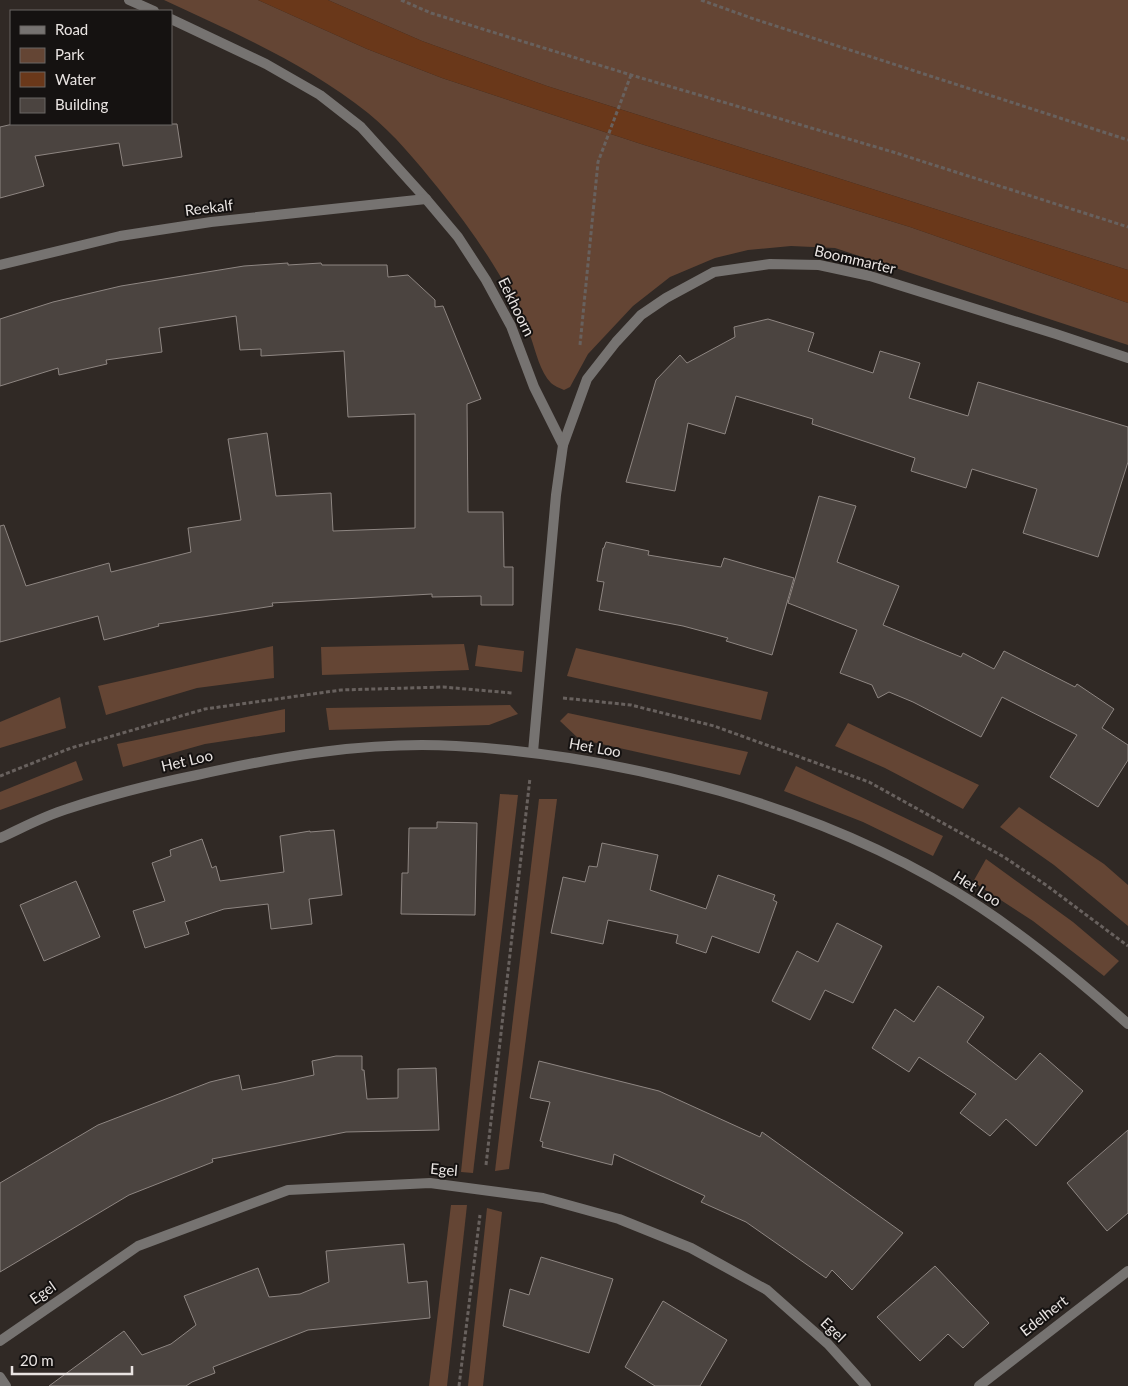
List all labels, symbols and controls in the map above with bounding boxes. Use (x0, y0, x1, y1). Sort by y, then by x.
legend (10, 10, 172, 125)
text: Road (55, 20, 88, 38)
text: Park (55, 45, 85, 63)
text: Water (55, 70, 96, 88)
text: Building (55, 95, 108, 113)
street label: Reekalf (184, 195, 235, 219)
street label: Boommarter (813, 241, 898, 277)
street label: Eekhoorn (495, 274, 539, 339)
street label: Het Loo (568, 734, 623, 760)
street label: Het Loo (159, 745, 214, 775)
street label: Het Loo (951, 867, 1005, 910)
street label: Egel (430, 1159, 459, 1179)
street label: Egel (26, 1277, 59, 1307)
street label: Edelhert (1016, 1291, 1071, 1339)
street label: Egel (818, 1313, 850, 1345)
scale bar (12, 1344, 132, 1376)
text: 20 m (20, 1351, 54, 1369)

